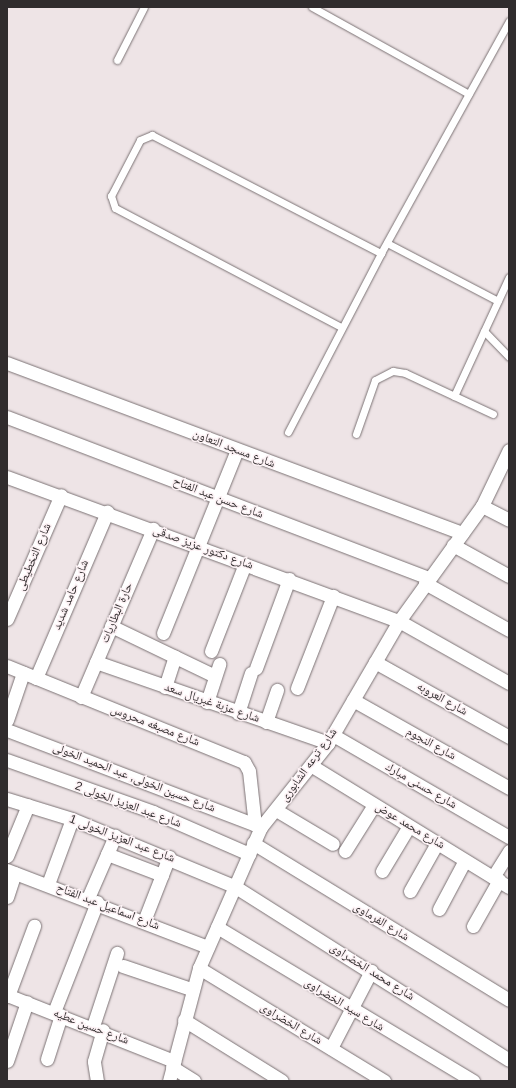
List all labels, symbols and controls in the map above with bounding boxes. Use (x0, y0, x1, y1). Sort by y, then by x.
street label: شارع مسجد التعاون (191, 427, 277, 471)
street label: شارع حسن عبد الفتاح (171, 474, 265, 522)
street label: شارع التخطيطى (13, 521, 55, 593)
street label: شارع دكتور عزيز صدقى (151, 523, 255, 573)
street label: شارع حامد شديد (50, 558, 92, 632)
street label: حارة البطاريات (98, 581, 136, 645)
street label: شارع العروبه (414, 679, 470, 719)
street label: شارع عزبة غبريال سعد (163, 680, 261, 726)
street label: شارع مصبغه محروس (108, 702, 202, 750)
street label: شارع النجوم (404, 724, 458, 764)
street label: شارع ترعه الشابورى (278, 725, 340, 805)
street label: شارع حسين الخولى, عبد الحميد الخولى (51, 740, 217, 816)
street label: شارع حسنى مبارك (383, 760, 459, 812)
street label: شارع عبد العزيز الخولى 2 (73, 779, 183, 831)
street label: شارع محمد عوض (373, 800, 447, 852)
street label: شارع عبد العزيز الخولى 1 (67, 812, 177, 866)
street label: شارع اسماعيل عبد الفتاح (54, 881, 162, 933)
street label: شارع الفرماوى (350, 900, 412, 944)
street label: شارع محمد الخضراوى (327, 940, 417, 1004)
street label: شارع سيد الخضراوى (301, 975, 387, 1035)
street label: شارع الخضراوى (257, 1000, 325, 1048)
street label: شارع حسين عطيه (51, 1006, 131, 1048)

